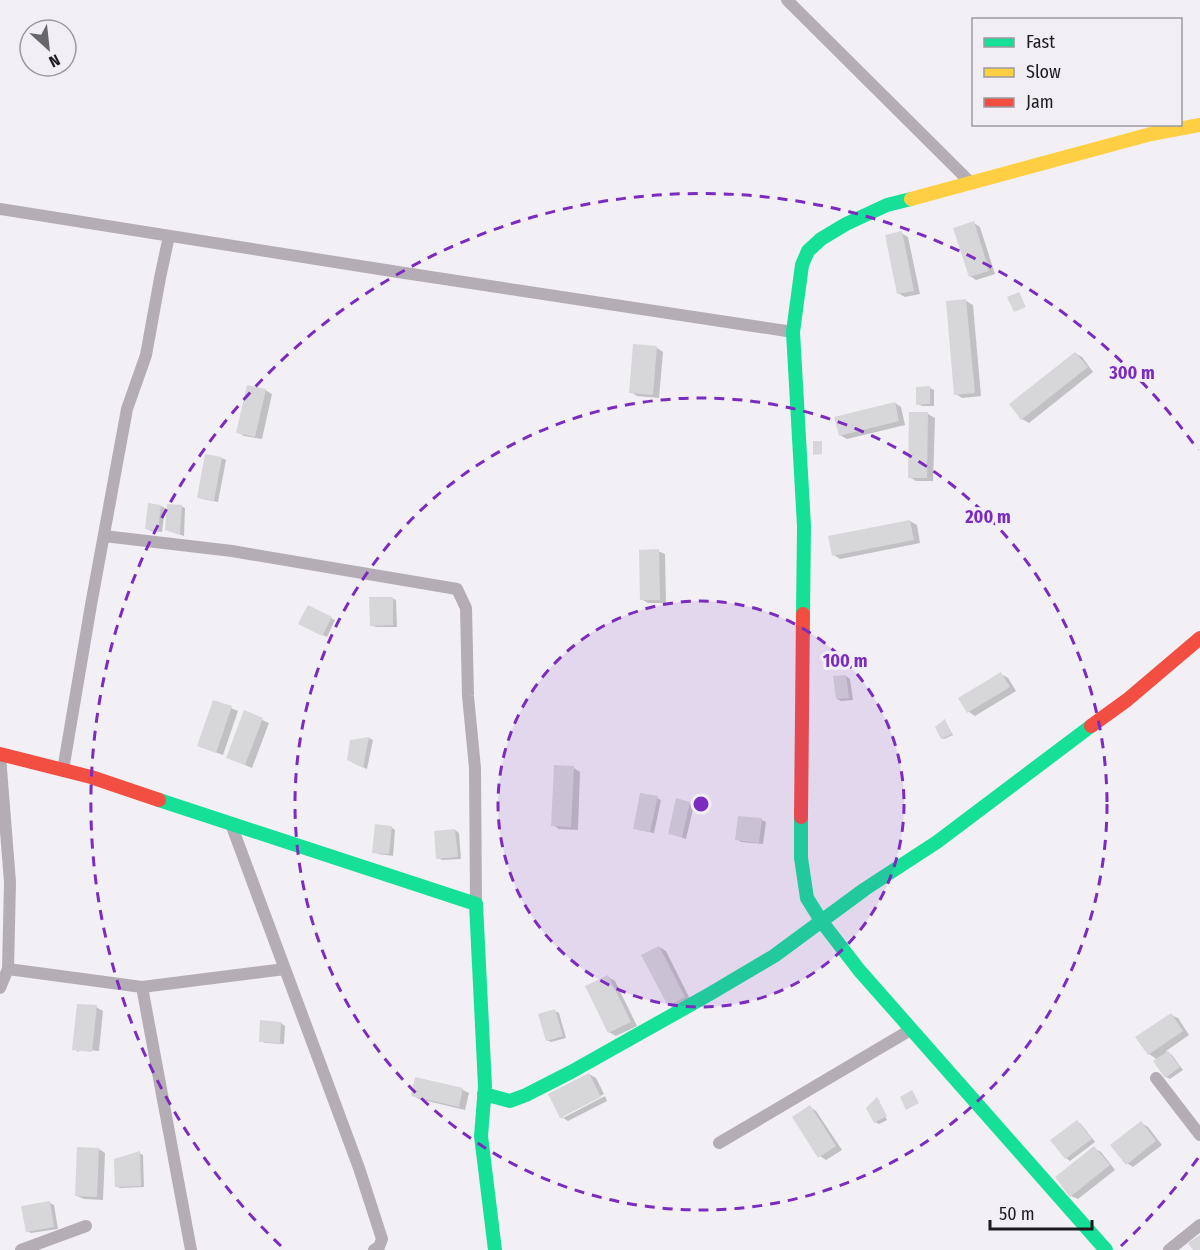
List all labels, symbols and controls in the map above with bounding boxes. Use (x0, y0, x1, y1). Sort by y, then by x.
north arrow (18, 18, 78, 78)
legend (972, 18, 1182, 126)
text: Fast (1026, 31, 1055, 53)
text: N (46, 50, 63, 72)
text: Slow (1026, 61, 1061, 83)
text: Jam (1026, 91, 1054, 113)
text: 300 m (1108, 362, 1155, 384)
text: 200 m (964, 506, 1011, 528)
text: 100 m (823, 650, 867, 672)
centre of rings (691, 794, 711, 814)
scale bar (990, 1193, 1092, 1231)
text: 50 m (999, 1203, 1035, 1225)

